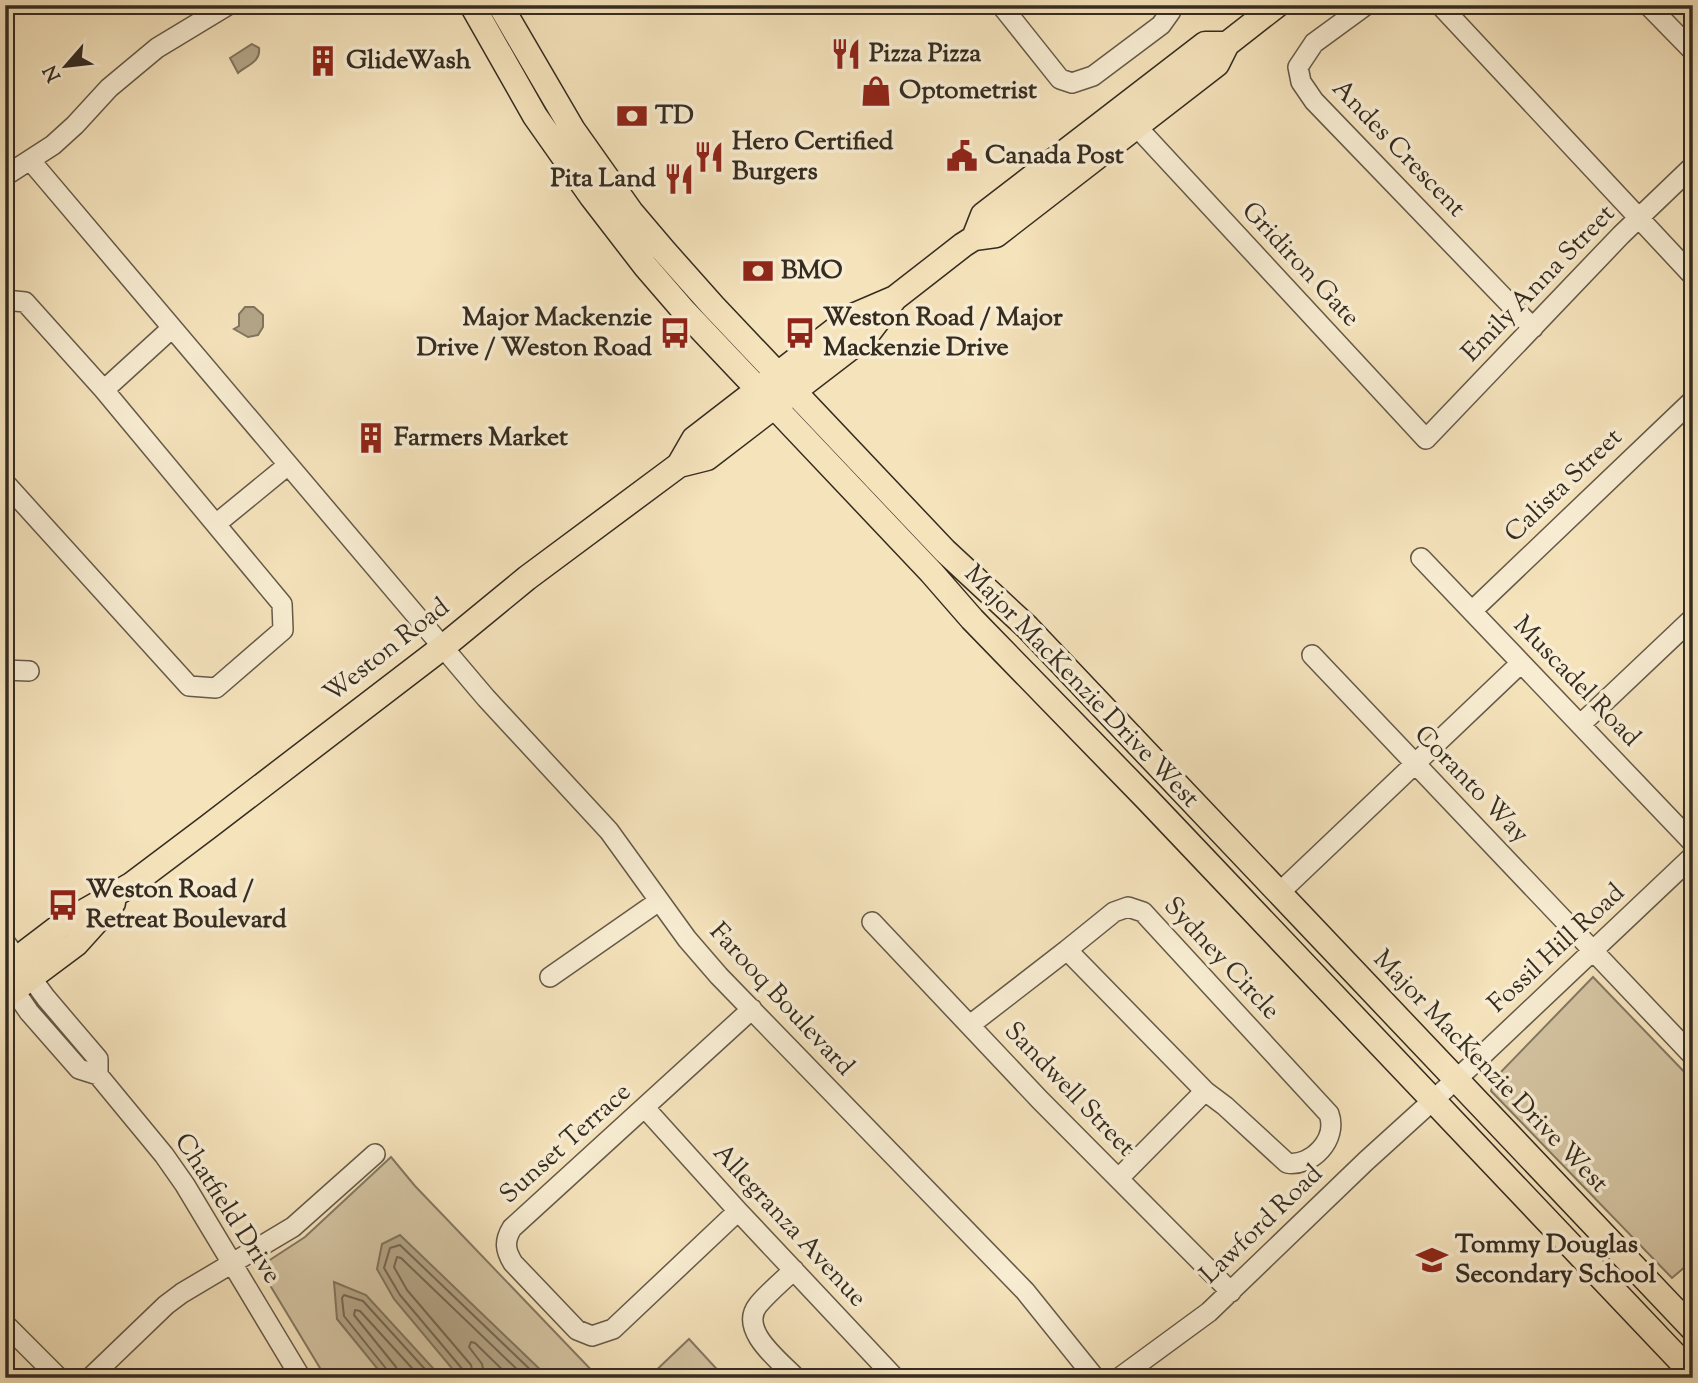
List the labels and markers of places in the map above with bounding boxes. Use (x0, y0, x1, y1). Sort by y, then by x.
place label: Pizza Pizza (869, 36, 981, 73)
restaurant icon: Pizza Pizza (829, 37, 863, 71)
place label: GlideWash (346, 43, 472, 80)
building icon: GlideWash (306, 44, 340, 78)
place label: Optometrist (899, 73, 1037, 110)
shop icon: Optometrist (859, 74, 893, 108)
place label: TD (655, 98, 694, 135)
bank icon: TD (615, 99, 649, 133)
place label: Hero Certified Burgers (732, 124, 894, 191)
place label: Canada Post (985, 138, 1124, 175)
public building icon: Canada Post (945, 139, 979, 173)
restaurant icon: Hero Certified Burgers (692, 140, 726, 174)
place label: Pita Land (551, 161, 656, 198)
restaurant icon: Pita Land (662, 162, 696, 196)
place label: BMO (781, 253, 843, 290)
bank icon: BMO (741, 254, 775, 288)
place label: Major Mackenzie Drive / Weston Road (416, 300, 652, 367)
place label: Weston Road / Major Mackenzie Drive (823, 300, 1063, 367)
bus stop icon: Major Mackenzie Drive / Weston Road (658, 316, 692, 350)
bus stop icon: Weston Road / Major Mackenzie Drive (783, 316, 817, 350)
place label: Farmers Market (394, 420, 568, 457)
building icon: Farmers Market (354, 421, 388, 455)
place label: Weston Road / Retreat Boulevard (86, 872, 287, 939)
bus stop icon: Weston Road / Retreat Boulevard (46, 888, 80, 922)
place label: Tommy Douglas Secondary School (1455, 1227, 1657, 1294)
school or university icon: Tommy Douglas Secondary School (1415, 1243, 1449, 1277)

